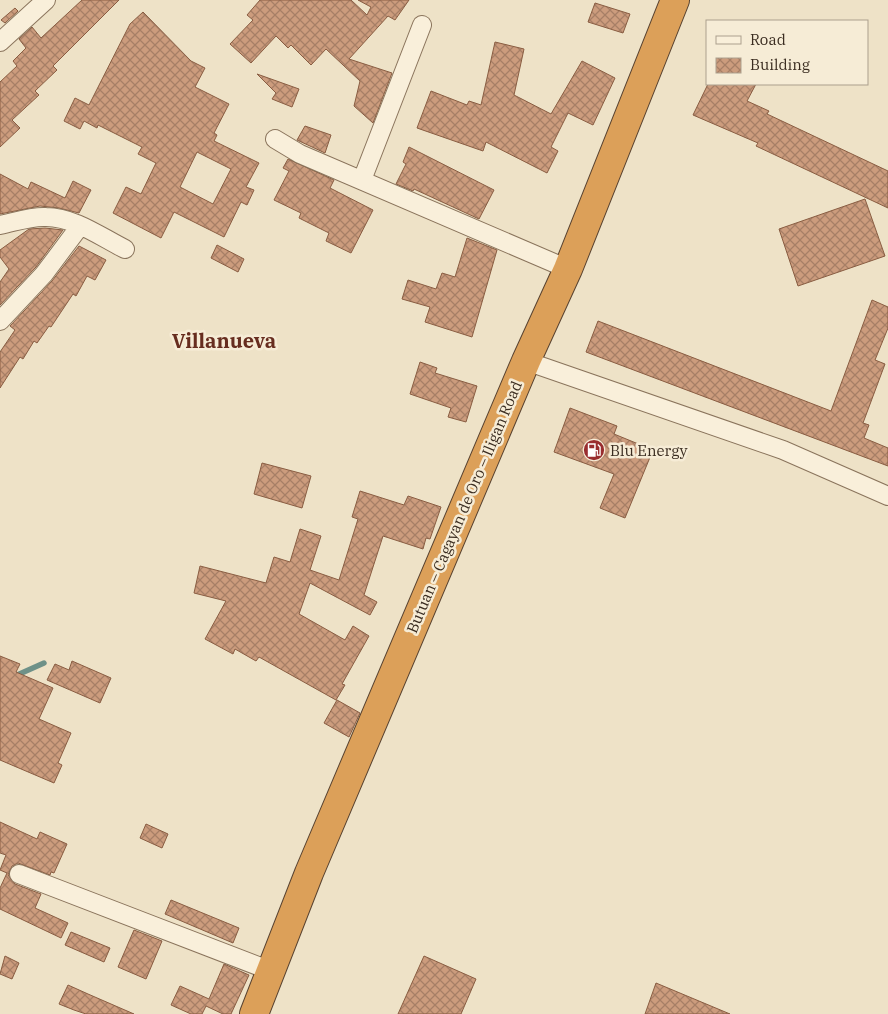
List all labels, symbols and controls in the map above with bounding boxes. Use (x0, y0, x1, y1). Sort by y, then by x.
legend (706, 20, 868, 85)
text: Road (750, 30, 786, 49)
text: Building (750, 55, 810, 74)
district label: Villanueva (172, 327, 276, 354)
street label: Butuan – Cagayan de Oro – Iligan Road (402, 378, 526, 636)
fuel station icon: Blu Energy (582, 438, 606, 462)
place label: Blu Energy (610, 441, 688, 460)

